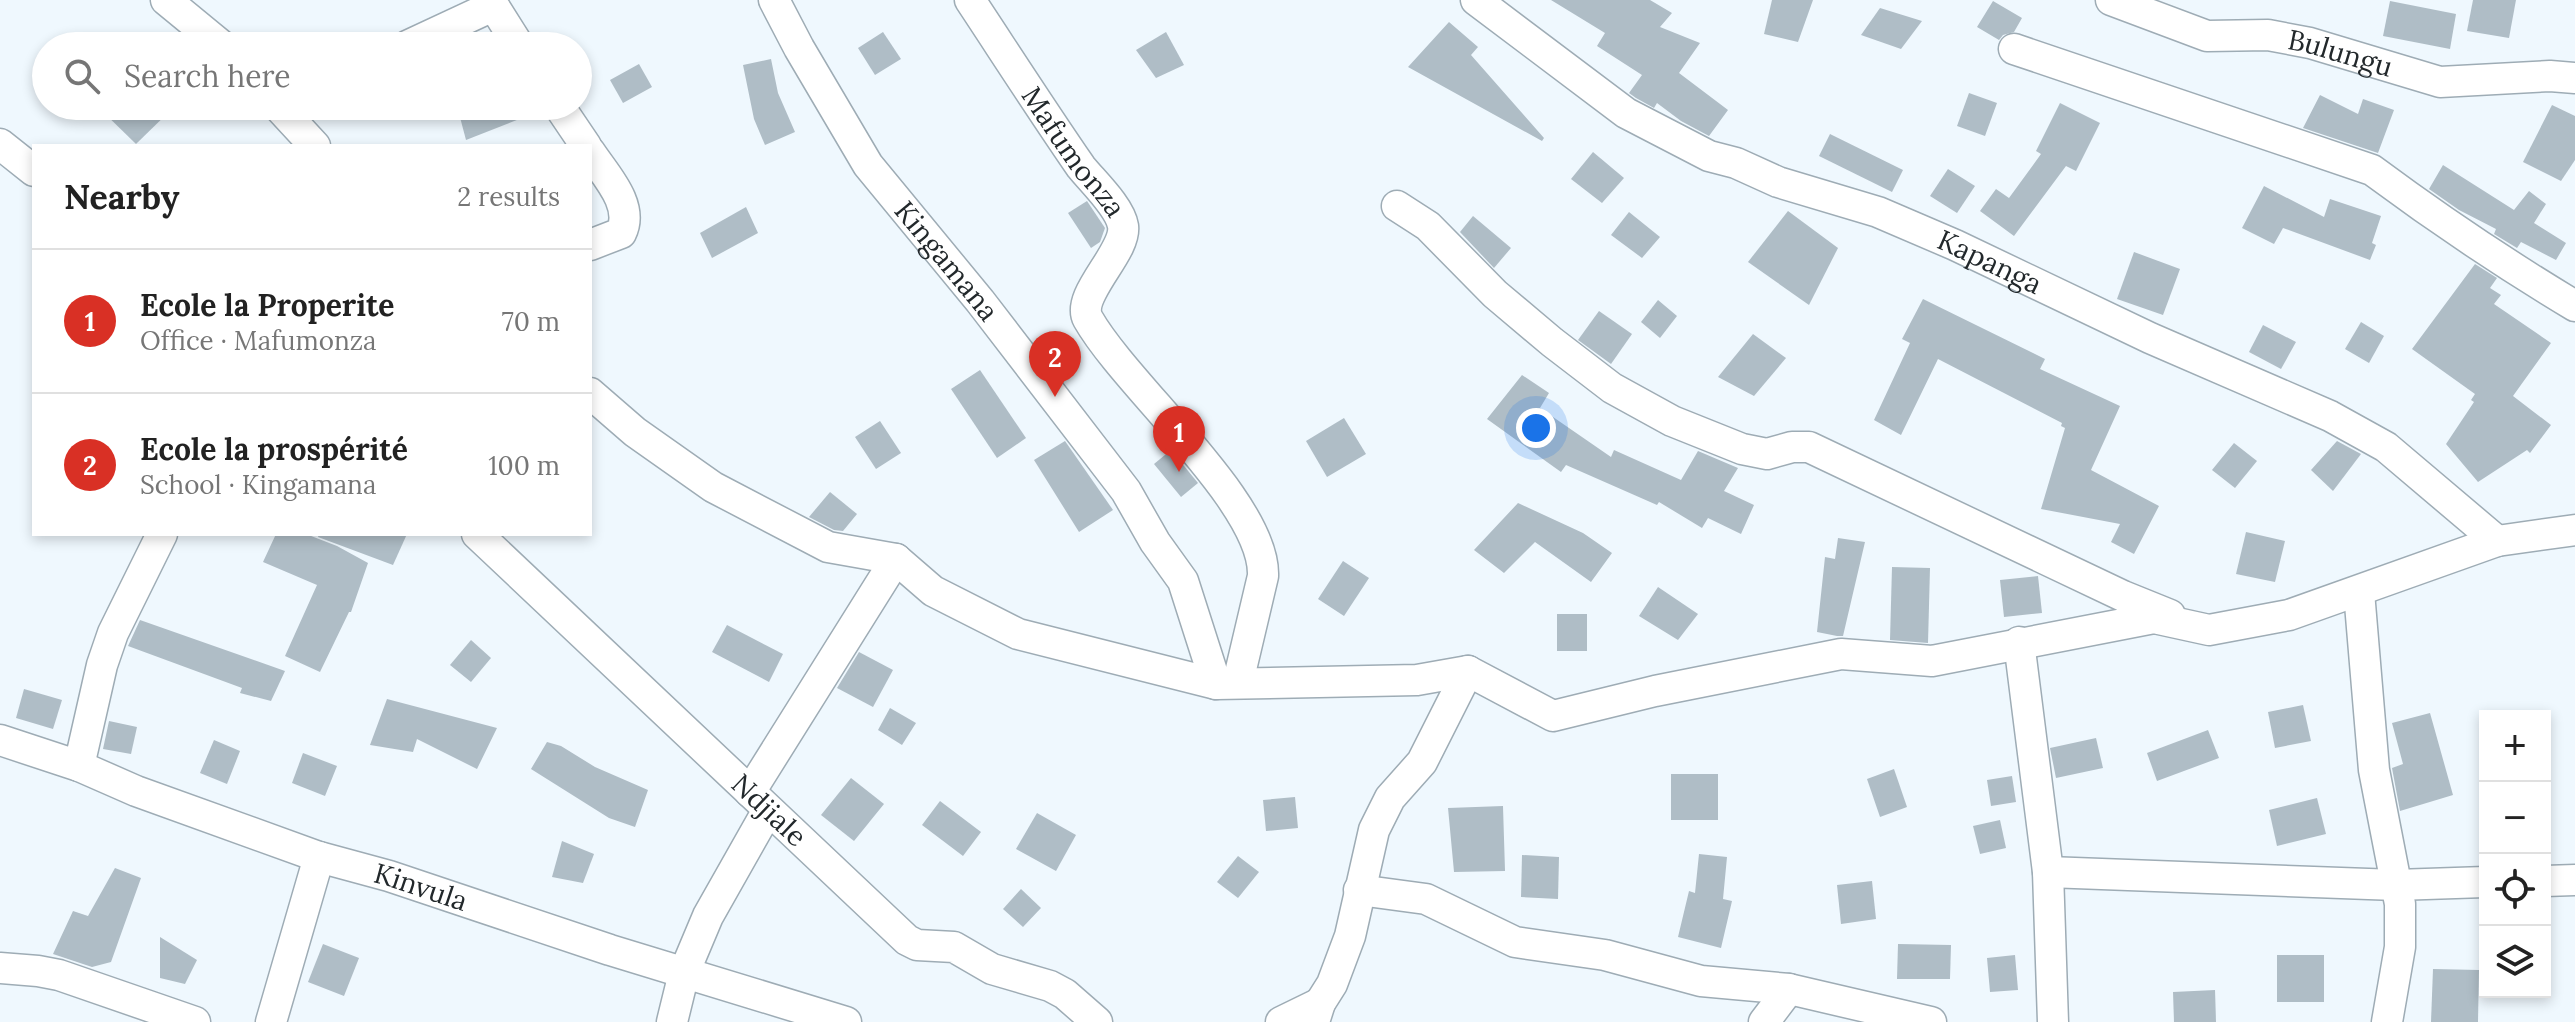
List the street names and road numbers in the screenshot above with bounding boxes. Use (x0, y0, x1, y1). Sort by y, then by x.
street label: Bulungu (2285, 21, 2397, 85)
street label: Mafumonza (1014, 80, 1134, 224)
street label: Kingamana (887, 193, 1007, 328)
street label: Kapanga (1932, 222, 2048, 302)
street label: Ndjiale (724, 766, 814, 854)
street label: Kinvula (370, 855, 472, 919)

